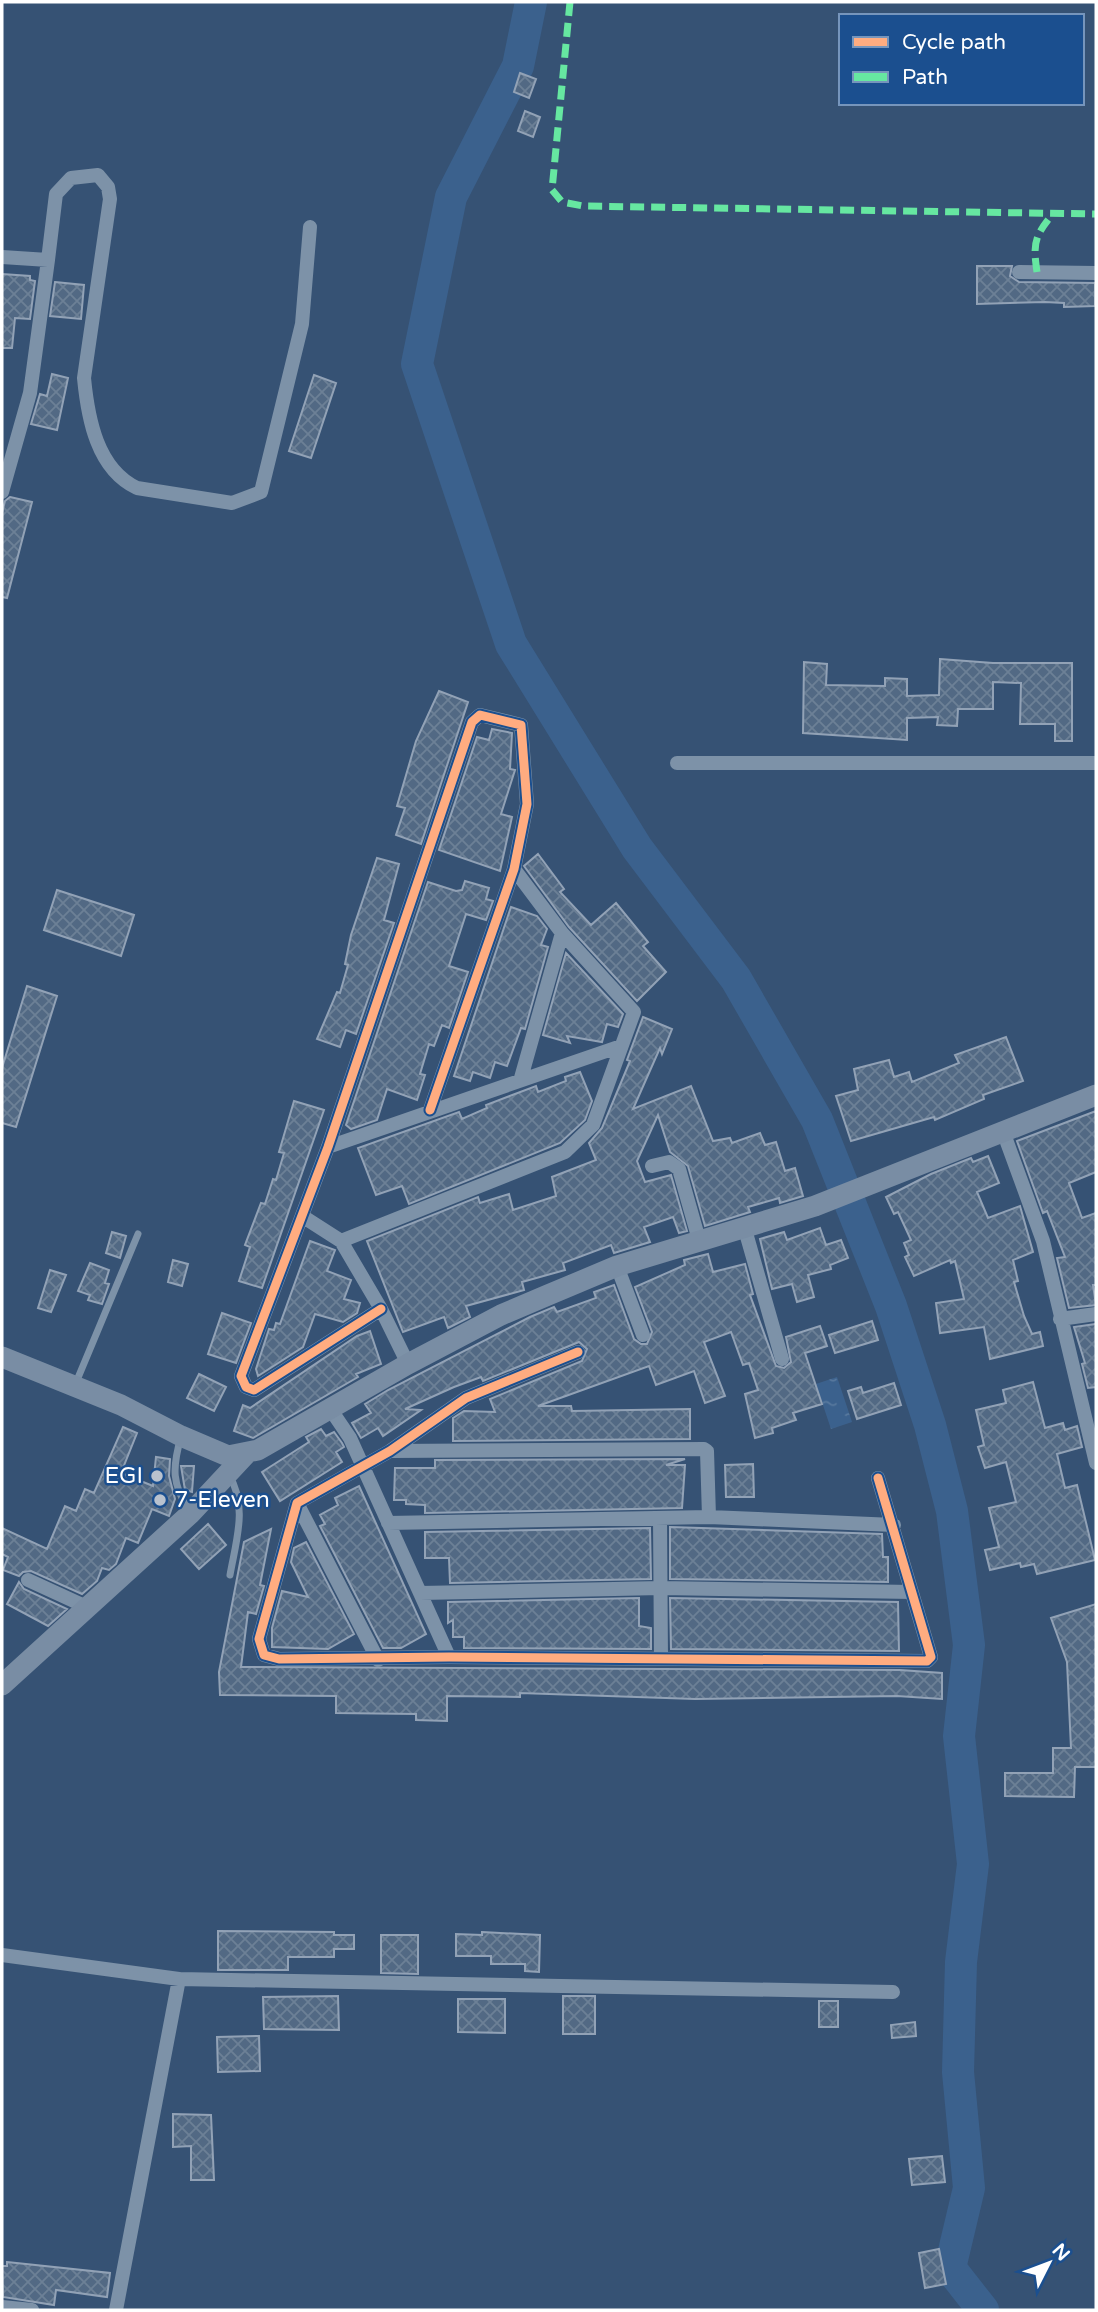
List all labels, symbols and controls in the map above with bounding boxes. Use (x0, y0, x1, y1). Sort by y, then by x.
legend (839, 14, 1084, 105)
text: Cycle path (902, 30, 1006, 55)
text: Path (902, 65, 948, 90)
place label: EGI (105, 1462, 143, 1490)
marker: EGI (149, 1468, 165, 1484)
place label: 7-Eleven (174, 1486, 270, 1514)
marker: 7-Eleven (152, 1492, 168, 1508)
north arrow (1014, 2228, 1084, 2298)
text: N (1048, 2239, 1074, 2265)

